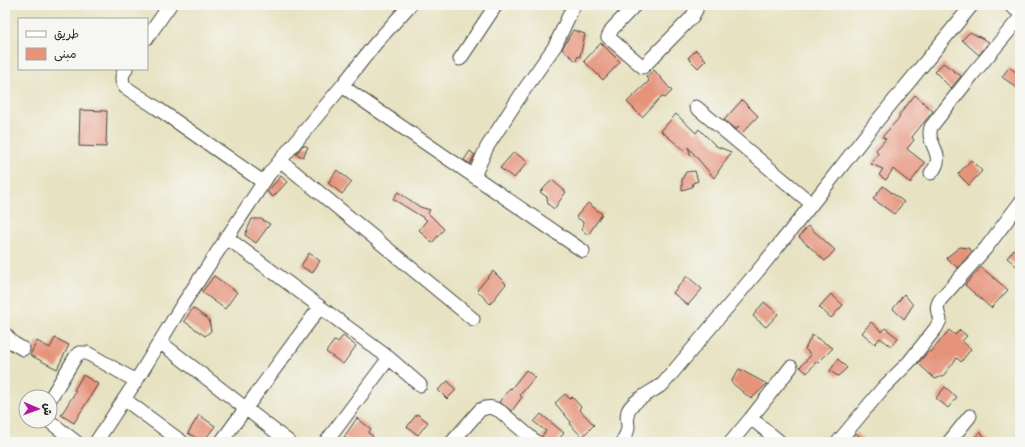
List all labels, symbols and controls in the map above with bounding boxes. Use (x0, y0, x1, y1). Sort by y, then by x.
legend (18, 18, 148, 70)
text: طريق (54, 29, 79, 43)
text: مبنى (54, 49, 77, 63)
north arrow (18, 389, 58, 429)
text: ش (40, 403, 52, 416)

